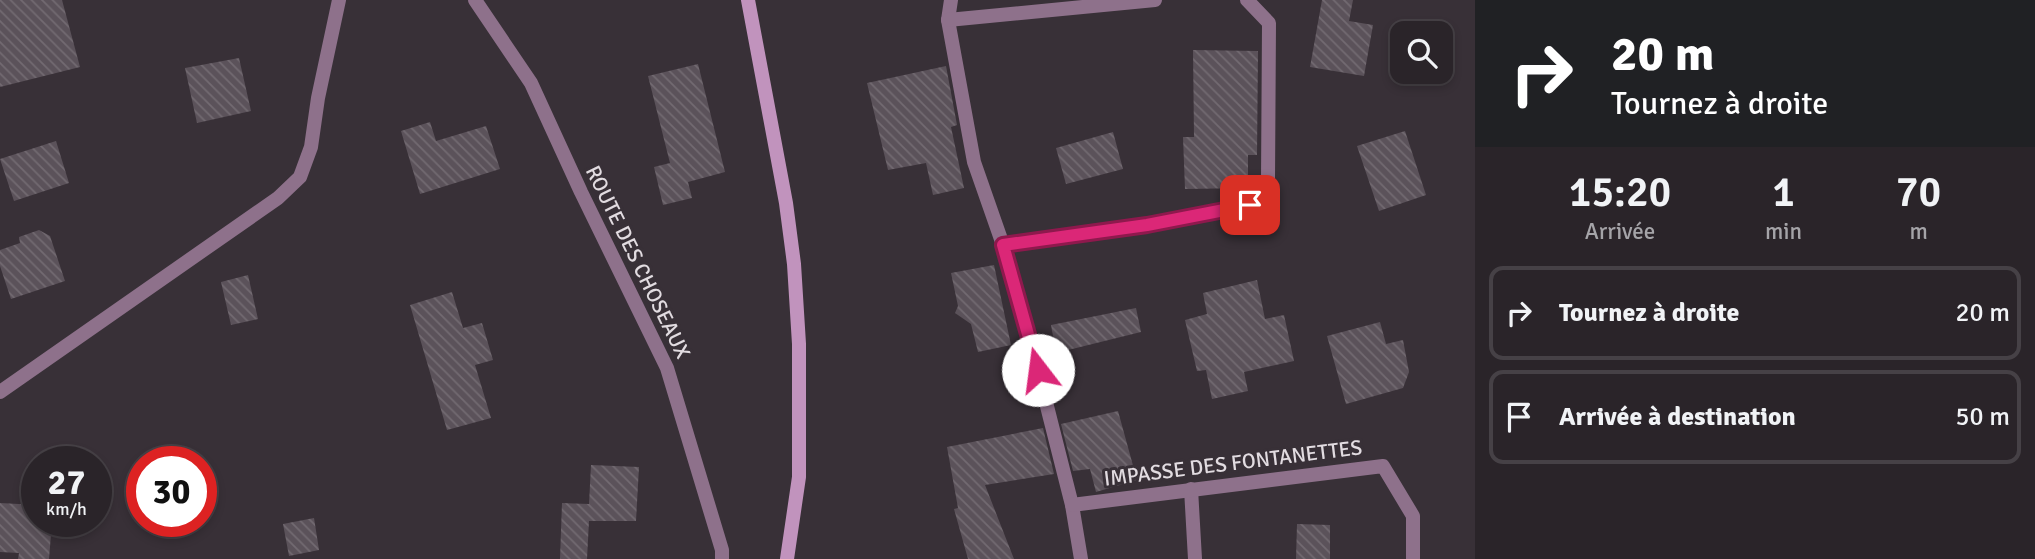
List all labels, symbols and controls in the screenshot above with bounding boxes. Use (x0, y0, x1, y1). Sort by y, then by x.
map controls (1390, 21, 1453, 84)
button: search (1390, 21, 1453, 84)
text: 20 m (1611, 24, 1714, 84)
icon: right (1496, 28, 1587, 119)
text: Tournez à droite (1611, 84, 1828, 123)
street label: ROUTE DES CHOSEAUX (580, 161, 696, 363)
text: 15:20 (1569, 167, 1671, 218)
text: 1 (1772, 167, 1795, 218)
text: 70 (1896, 167, 1941, 218)
pin (1220, 175, 1280, 235)
icon: arrive (1231, 186, 1269, 224)
text: Arrivée (1585, 217, 1655, 246)
text: min (1765, 217, 1802, 246)
text: m (1909, 217, 1928, 246)
icon: right (1500, 294, 1538, 332)
text: Tournez à droite (1559, 297, 1739, 329)
text: 20 m (1955, 297, 2010, 329)
position arrow (1001, 333, 1075, 407)
icon: arrive (1500, 398, 1538, 436)
text: Arrivée à destination (1559, 401, 1796, 433)
text: 50 m (1955, 401, 2010, 433)
street label: IMPASSE DES FONTANETTES (1102, 434, 1364, 492)
speed limit sign: 30 (126, 446, 217, 537)
text: 27 (48, 461, 85, 504)
text: km/h (46, 498, 87, 520)

